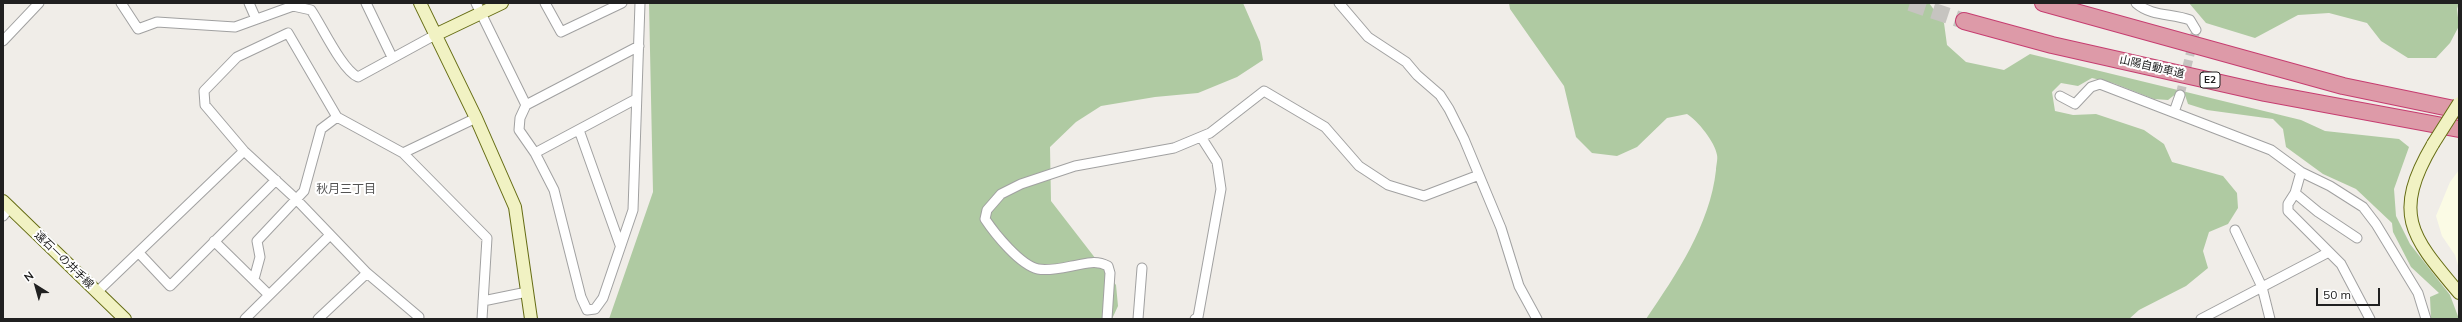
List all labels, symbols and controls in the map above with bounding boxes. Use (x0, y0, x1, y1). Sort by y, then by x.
street label: 山陽自動車道 (2118, 53, 2186, 81)
road number: E2 (2200, 72, 2220, 88)
district label: 秋月三丁目 (316, 182, 376, 196)
street label: 遠石一の井手線 (32, 229, 96, 291)
north arrow (16, 266, 56, 306)
text: N (21, 268, 36, 285)
scale bar (2318, 280, 2382, 306)
text: 50 m (2323, 287, 2351, 302)

